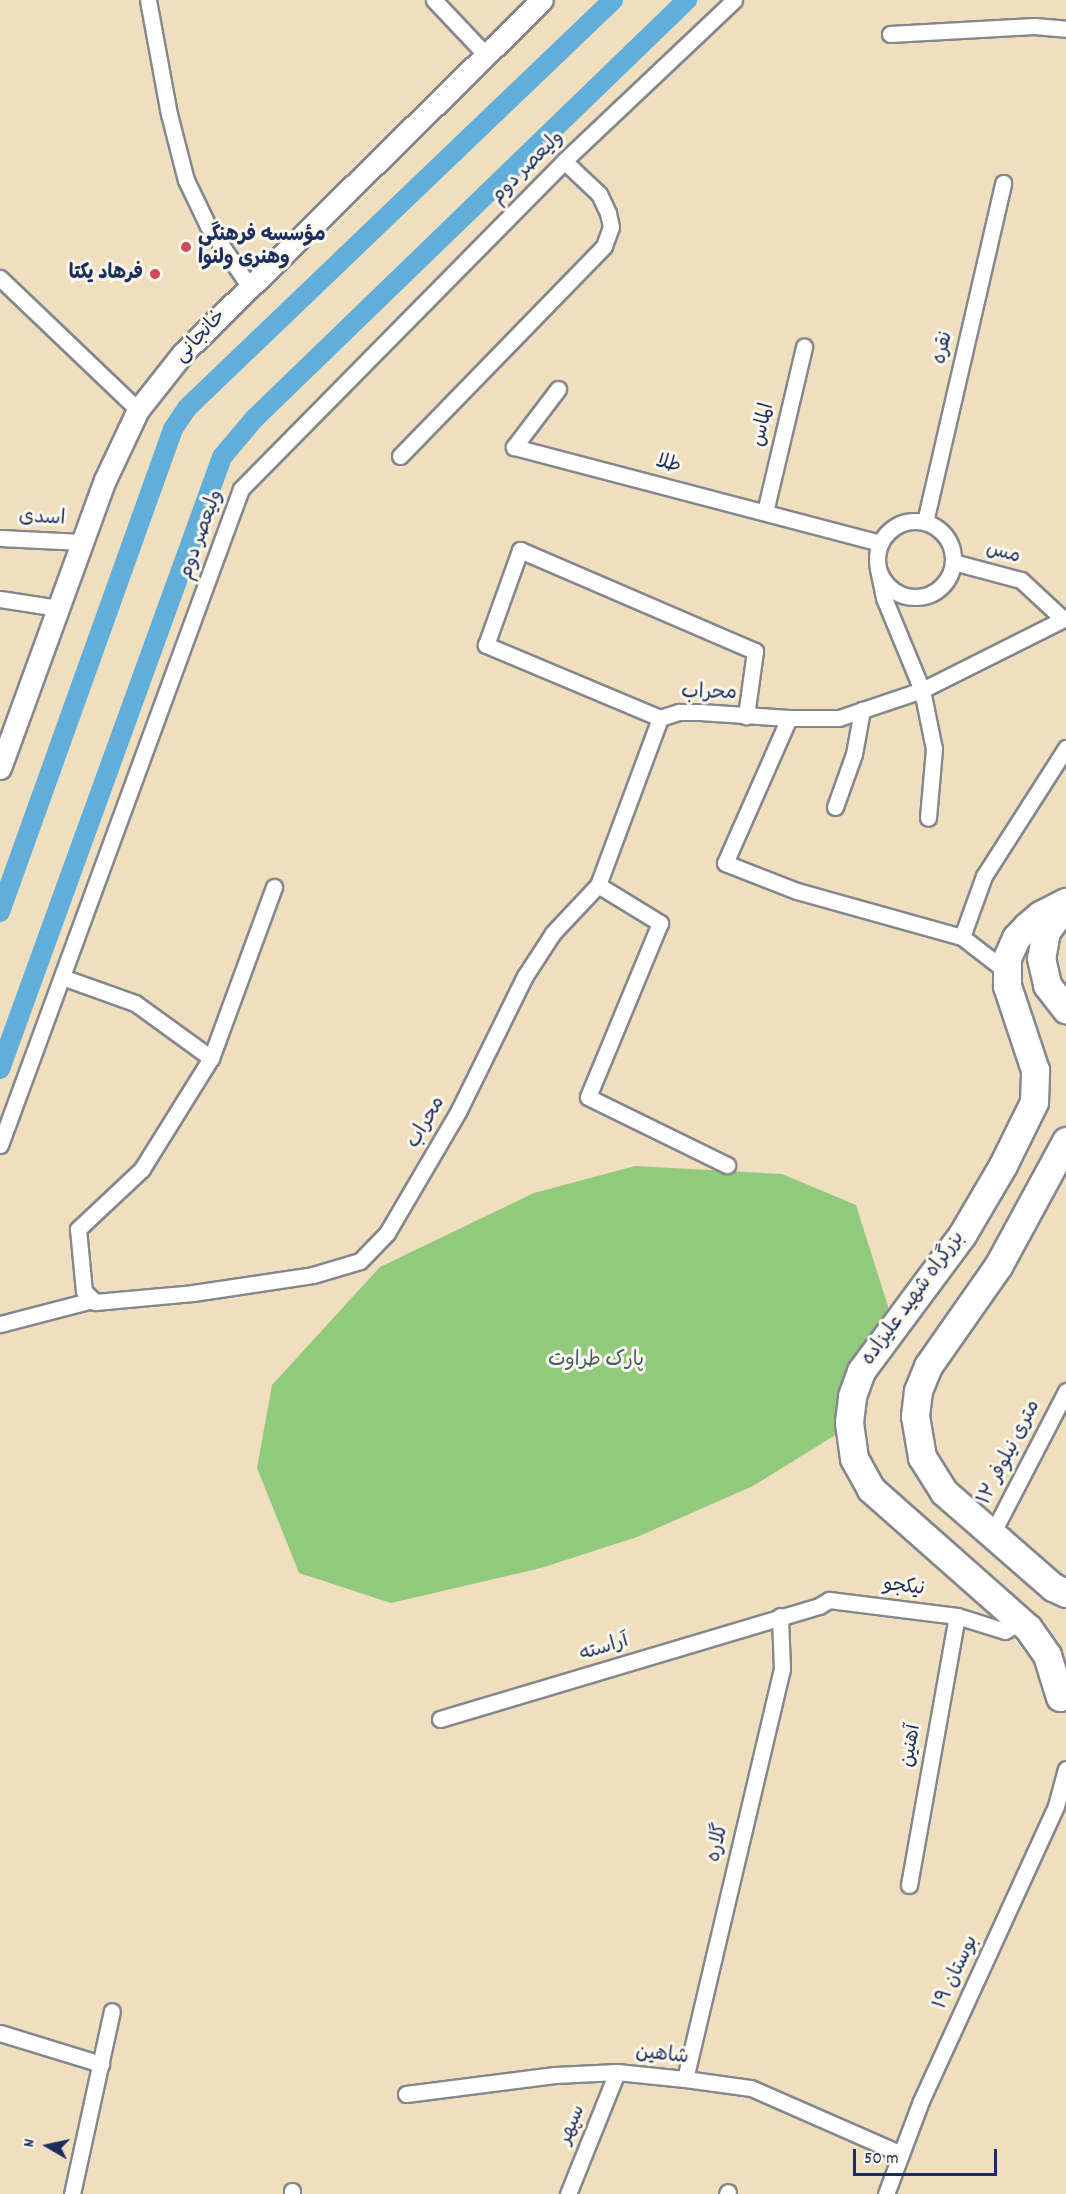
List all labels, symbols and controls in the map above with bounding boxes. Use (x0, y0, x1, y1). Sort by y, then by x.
street label: ولیعصر دوم (486, 126, 570, 210)
place label: مؤسسه فرهنگی وهنری ولنوا (198, 224, 326, 271)
marker: مؤسسه فرهنگی وهنری ولنوا (179, 240, 193, 254)
place label: فرهاد یکتا (69, 262, 143, 286)
marker: فرهاد یکتا (148, 267, 162, 281)
street label: خانجانی (170, 305, 232, 369)
street label: نقره (929, 329, 959, 367)
street label: الماس (747, 401, 781, 449)
street label: طلا (653, 450, 683, 480)
street label: ولیعصر دوم (175, 487, 229, 583)
street label: اسدی (18, 506, 66, 532)
street label: مس (983, 538, 1023, 570)
street label: محراب (681, 682, 737, 706)
street label: محراب (403, 1093, 451, 1153)
street label: بزرگراه شهید علیزاده (857, 1227, 971, 1371)
park label: پارک طراوت (548, 1349, 644, 1373)
street label: ۱۲ متری نیلوفر (973, 1397, 1047, 1509)
street label: نیکجو (882, 1574, 926, 1602)
street label: آراسته (576, 1630, 632, 1668)
street label: آهنین (896, 1723, 928, 1769)
street label: گلاره (703, 1821, 735, 1865)
street label: بوستان ۱۹ (929, 1932, 985, 2014)
street label: شاهین (634, 2041, 690, 2071)
street label: سپهر (554, 2102, 592, 2148)
north arrow (18, 2116, 78, 2176)
text: N (18, 2137, 42, 2149)
scale bar (856, 2137, 1000, 2175)
text: 50 m (864, 2147, 899, 2172)

